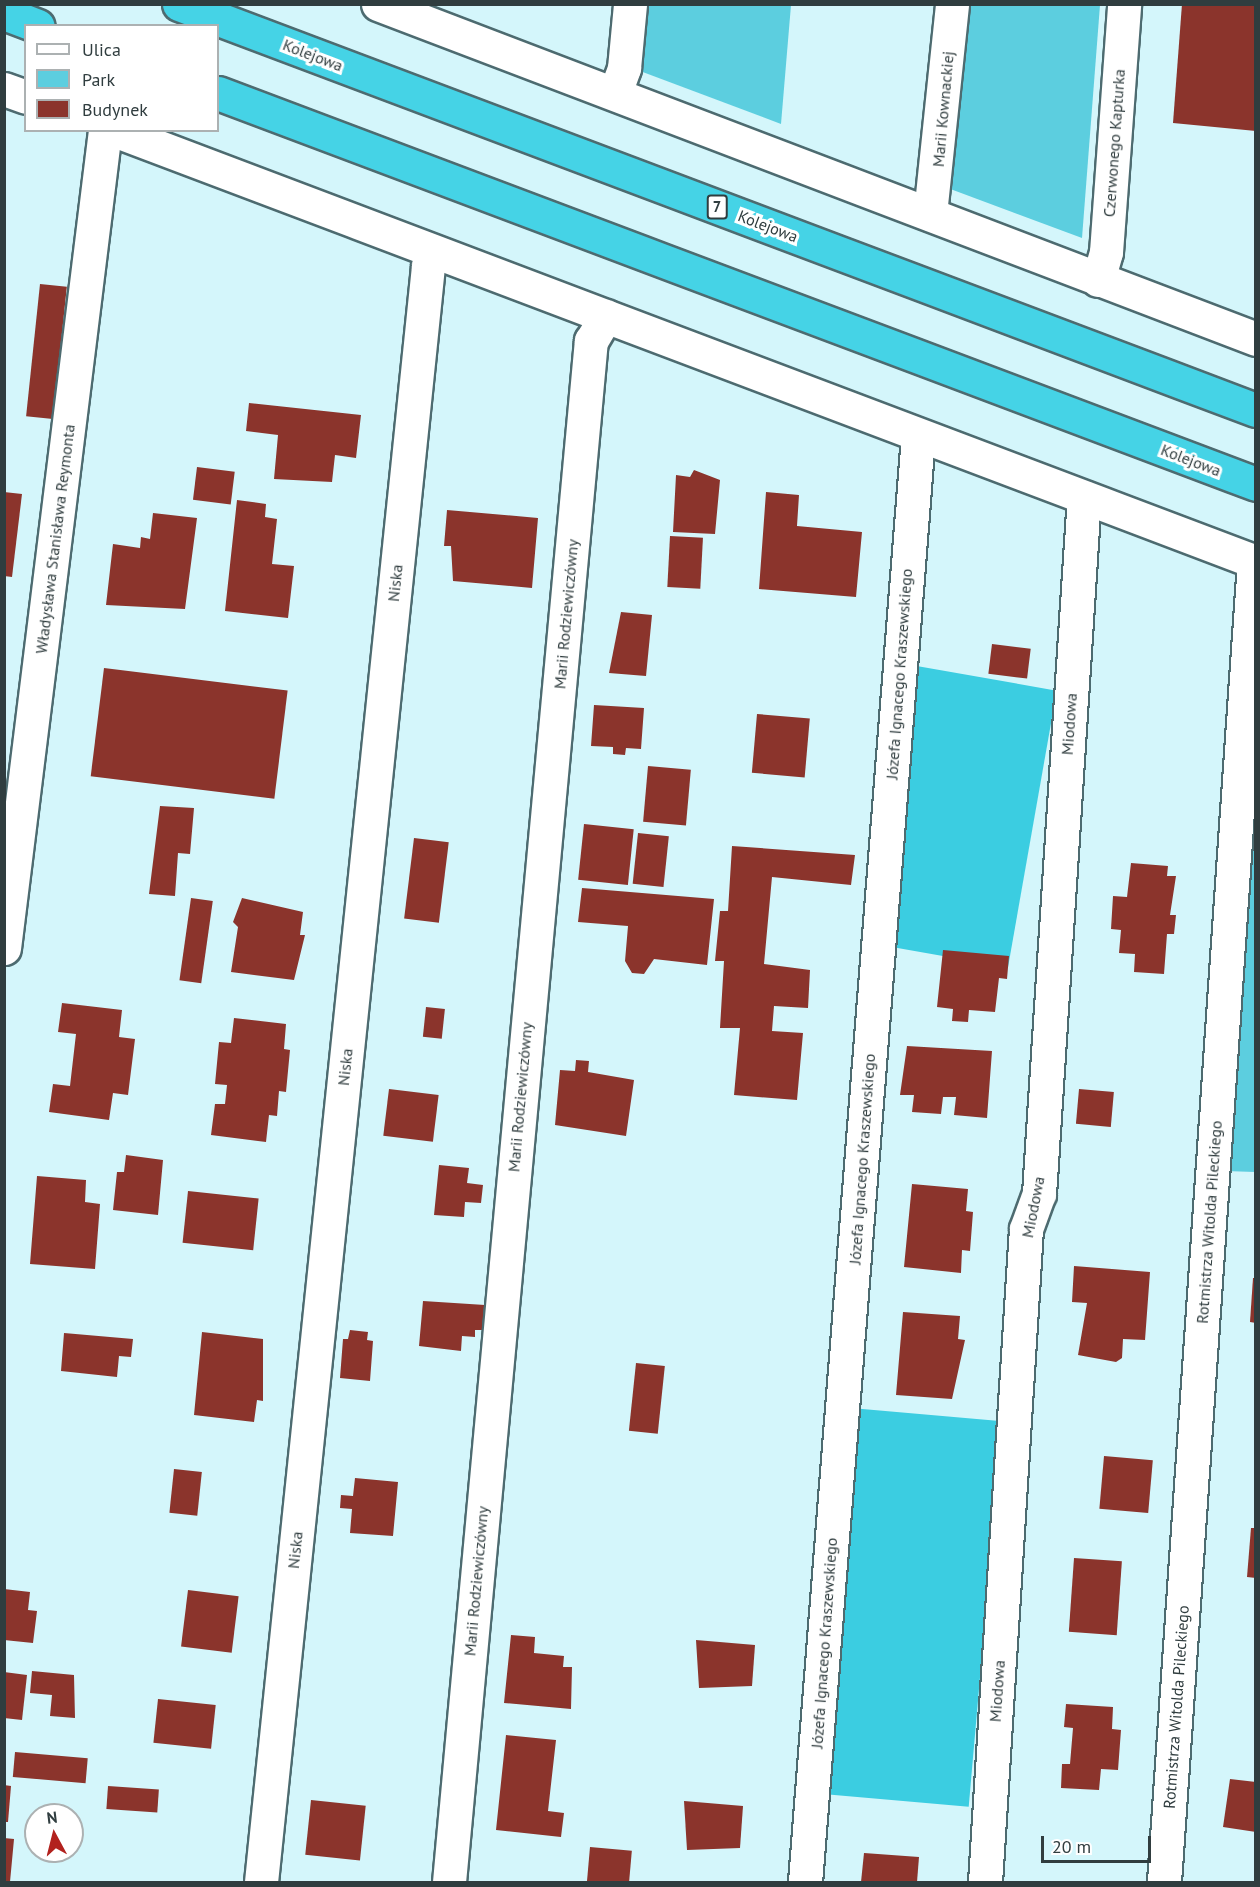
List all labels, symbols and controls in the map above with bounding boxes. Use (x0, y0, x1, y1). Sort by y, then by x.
legend (24, 24, 219, 132)
street label: Kolejowa (280, 35, 346, 75)
text: Ulica (82, 38, 121, 61)
street label: Marii Kownackiej (928, 50, 958, 168)
text: Park (82, 68, 115, 91)
street label: Czerwonego Kapturka (1099, 68, 1129, 218)
text: Budynek (82, 98, 148, 121)
road number: 7 (706, 195, 728, 219)
street label: Kolejowa (735, 206, 801, 246)
street label: Władysława Stanisława Reymonta (31, 423, 79, 655)
street label: Kolejowa (1158, 440, 1224, 480)
street label: Marii Rodziewiczówny (550, 538, 582, 690)
street label: Niska (383, 563, 407, 603)
street label: Józefa Ignacego Kraszewskiego (882, 568, 916, 780)
street label: Miodowa (1057, 692, 1081, 756)
street label: Marii Rodziewiczówny (504, 1021, 536, 1173)
street label: Niska (333, 1047, 357, 1087)
street label: Józefa Ignacego Kraszewskiego (845, 1053, 879, 1265)
street label: Rotmistrza Witolda Pileckiego (1192, 1120, 1226, 1324)
street label: Miodowa (1018, 1175, 1048, 1239)
street label: Marii Rodziewiczówny (460, 1505, 492, 1657)
street label: Niska (283, 1530, 307, 1570)
street label: Józefa Ignacego Kraszewskiego (807, 1537, 841, 1749)
street label: Rotmistrza Witolda Pileckiego (1159, 1605, 1193, 1809)
street label: Miodowa (985, 1659, 1009, 1723)
north arrow (24, 1803, 84, 1863)
text: N (46, 1807, 58, 1828)
scale bar (1044, 1824, 1154, 1862)
text: 20 m (1052, 1835, 1091, 1858)

